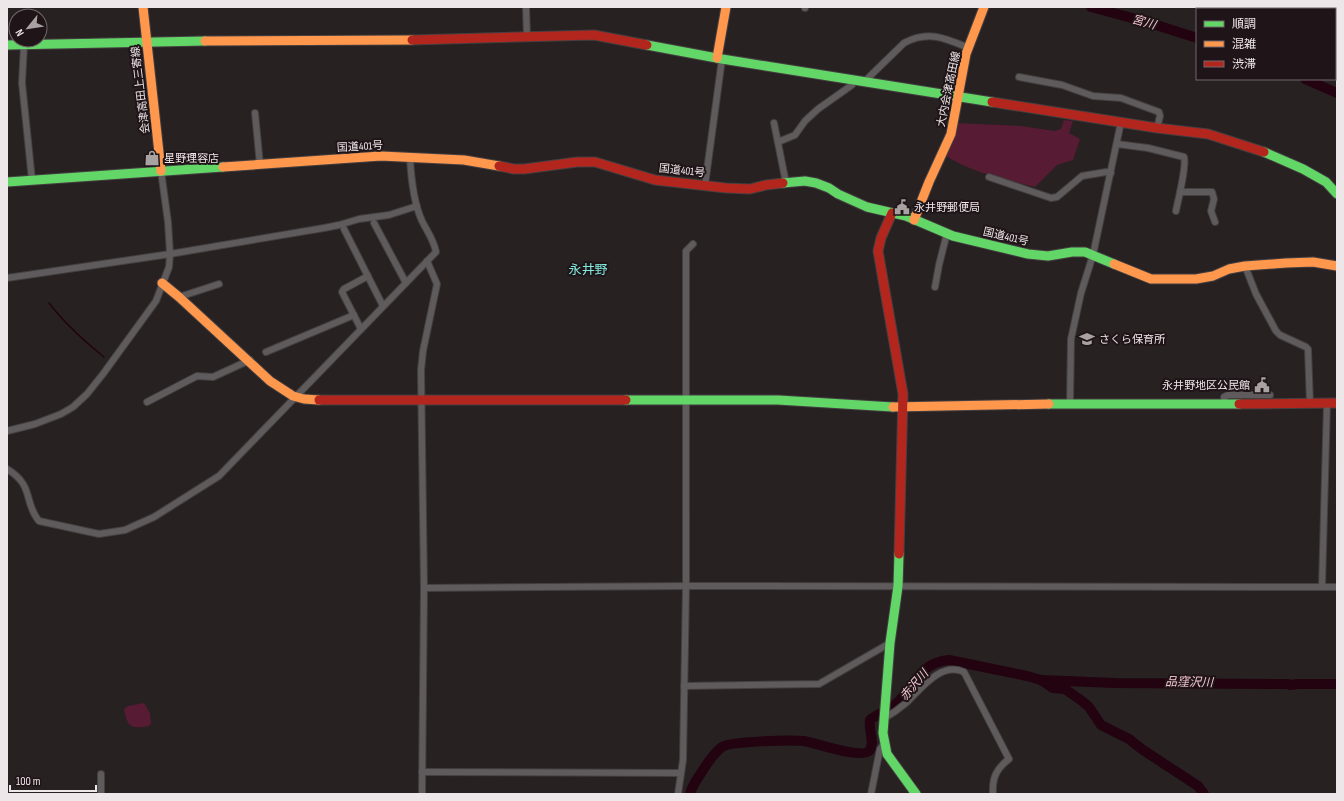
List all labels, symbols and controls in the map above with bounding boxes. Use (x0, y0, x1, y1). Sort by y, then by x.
north arrow (8, 8, 48, 48)
legend (1196, 8, 1336, 80)
water label: 宮川 (1130, 12, 1159, 34)
text: 順調 (1232, 17, 1256, 32)
text: N (13, 27, 27, 39)
text: 混雑 (1232, 37, 1256, 52)
street label: 会津高田上三寄線 (129, 45, 152, 134)
street label: 大内会津高田線 (934, 50, 963, 128)
text: 渋滞 (1232, 57, 1256, 72)
street label: 国道401号 (337, 139, 384, 154)
shop icon: 星野理容店 (143, 149, 161, 167)
place label: 星野理容店 (164, 152, 219, 165)
street label: 国道401号 (658, 162, 706, 179)
public building icon: 永井野郵便局 (893, 198, 911, 216)
place label: 永井野郵便局 (914, 201, 980, 214)
street label: 国道401号 (982, 225, 1030, 248)
district label: 永井野 (568, 262, 608, 278)
school or university icon: さくら保育所 (1078, 330, 1096, 348)
place label: さくら保育所 (1099, 333, 1166, 346)
public building icon: 永井野地区公民館 (1253, 376, 1271, 394)
place label: 永井野地区公民館 (1162, 379, 1250, 392)
water label: 赤沢川 (897, 665, 933, 704)
water label: 品窪沢川 (1165, 675, 1215, 690)
scale bar (10, 767, 96, 793)
text: 100 m (16, 774, 41, 789)

